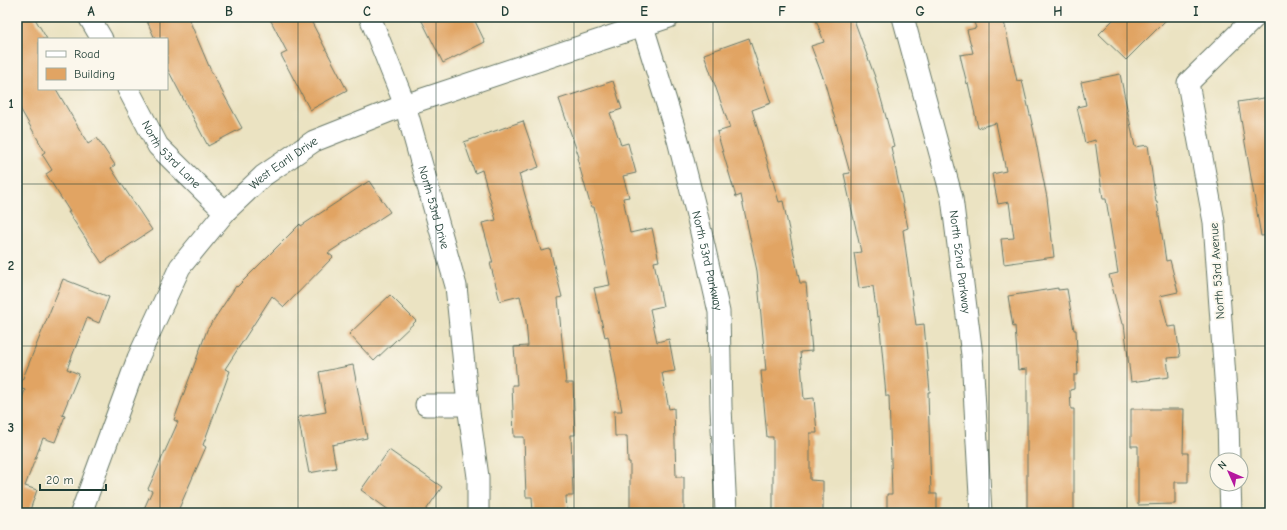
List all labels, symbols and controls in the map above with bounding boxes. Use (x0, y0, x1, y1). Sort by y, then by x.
text: A (87, 4, 95, 19)
text: B (225, 4, 233, 19)
text: C (363, 4, 371, 19)
text: D (501, 4, 509, 19)
text: E (640, 4, 648, 19)
text: F (778, 4, 786, 19)
text: G (915, 4, 925, 19)
text: H (1053, 4, 1063, 19)
text: I (1193, 4, 1199, 19)
legend (38, 38, 168, 90)
text: Road (74, 47, 100, 61)
text: Building (74, 67, 115, 81)
text: 1 (8, 96, 14, 111)
street label: North 53rd Lane (139, 118, 204, 191)
street label: West Earll Drive (246, 133, 319, 192)
street label: North 53rd Drive (415, 164, 452, 251)
street label: North 53rd Parkway (689, 209, 726, 313)
street label: North 52nd Parkway (947, 209, 974, 315)
street label: North 53rd Avenue (1207, 222, 1227, 320)
text: 2 (8, 258, 14, 273)
text: 3 (8, 420, 14, 435)
north arrow (1209, 452, 1249, 492)
text: N (1215, 458, 1229, 472)
scale bar (40, 466, 106, 492)
text: 20 m (46, 473, 74, 487)

